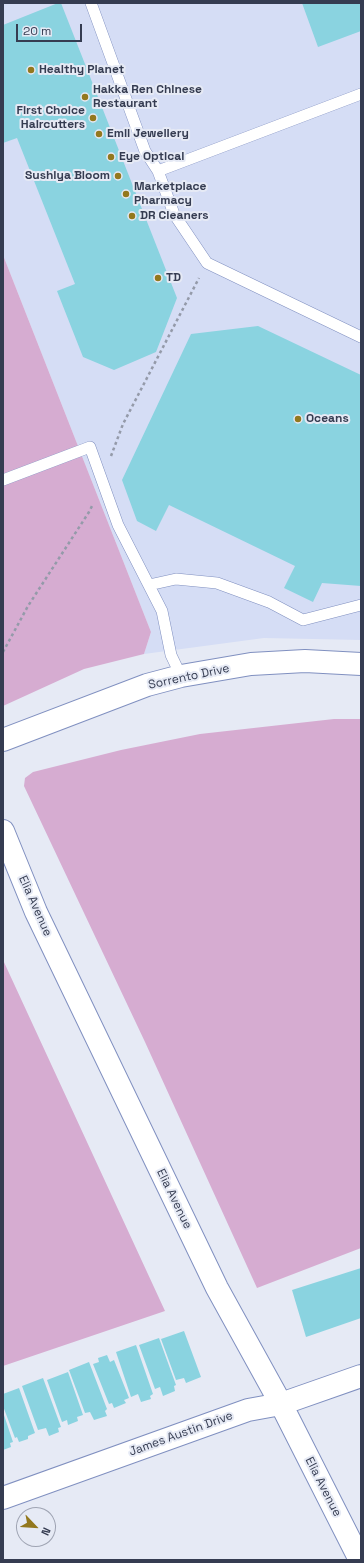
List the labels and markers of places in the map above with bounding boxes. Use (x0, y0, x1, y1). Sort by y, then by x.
place label: Healthy Planet (39, 63, 124, 77)
marker: Healthy Planet (26, 65, 36, 75)
place label: Hakka Ren Chinese Restaurant (93, 83, 202, 111)
marker: Hakka Ren Chinese Restaurant (80, 92, 90, 102)
place label: First Choice Haircutters (16, 104, 85, 132)
marker: First Choice Haircutters (88, 113, 98, 123)
place label: Emil Jewellery (107, 127, 189, 141)
marker: Emil Jewellery (94, 129, 104, 139)
place label: Eye Optical (119, 150, 184, 164)
marker: Eye Optical (106, 152, 116, 162)
place label: Sushiya Bloom (25, 169, 110, 183)
marker: Sushiya Bloom (113, 171, 123, 181)
place label: Marketplace Pharmacy (134, 180, 207, 208)
marker: Marketplace Pharmacy (121, 189, 131, 199)
place label: DR Cleaners (140, 209, 209, 223)
marker: DR Cleaners (127, 211, 137, 221)
place label: TD (166, 271, 181, 285)
marker: TD (153, 273, 163, 283)
place label: Oceans (306, 412, 349, 426)
marker: Oceans (293, 414, 303, 424)

